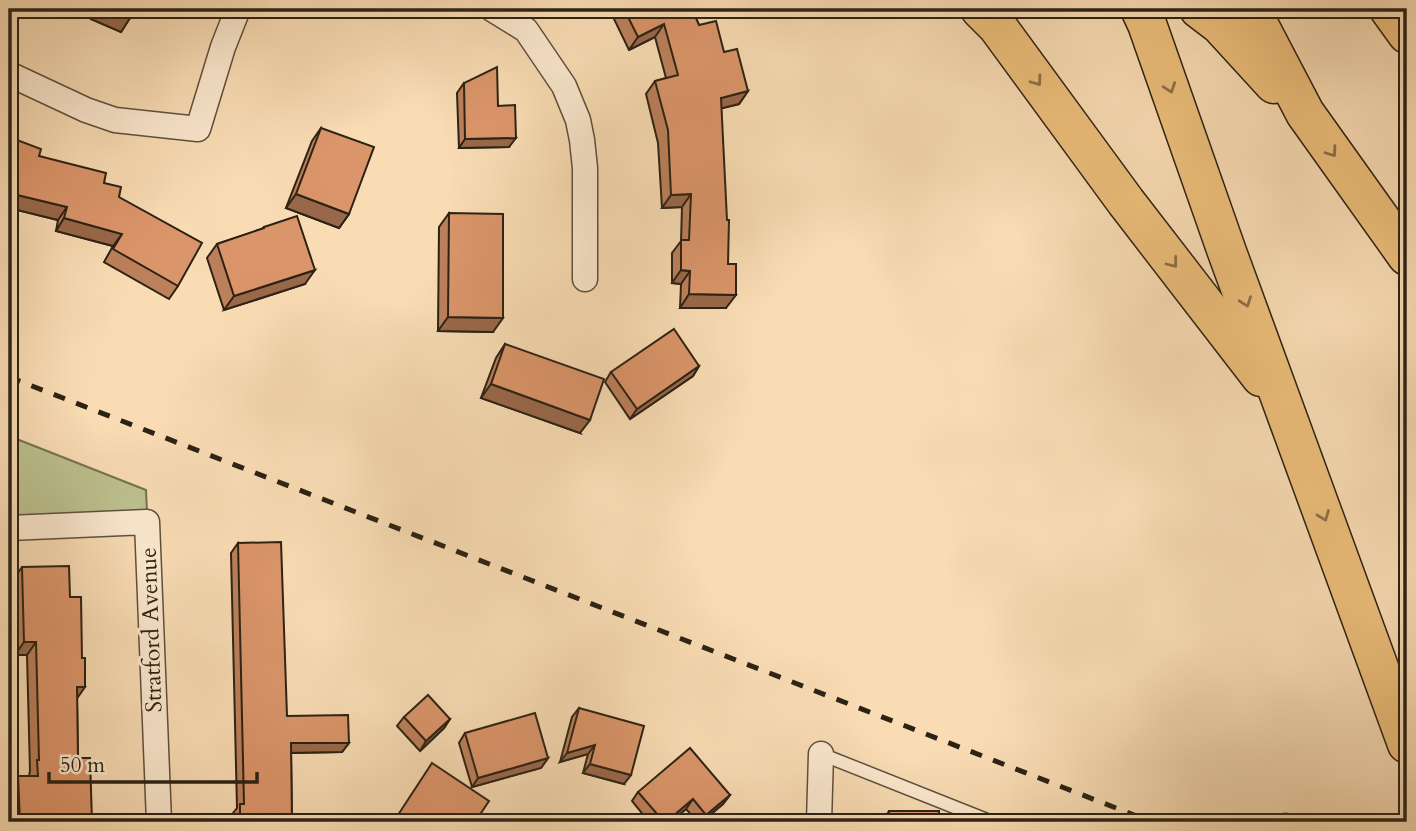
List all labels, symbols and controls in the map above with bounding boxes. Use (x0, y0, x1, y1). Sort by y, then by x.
one-way arrow (1029, 73, 1041, 86)
one-way arrow (1162, 81, 1176, 94)
one-way arrow (1324, 144, 1337, 157)
one-way arrow (1164, 256, 1177, 268)
one-way arrow (1237, 296, 1251, 308)
one-way arrow (1315, 509, 1329, 521)
street label: Stratford Avenue (133, 547, 169, 713)
scale bar (49, 740, 257, 784)
text: 50 m (60, 751, 105, 780)

